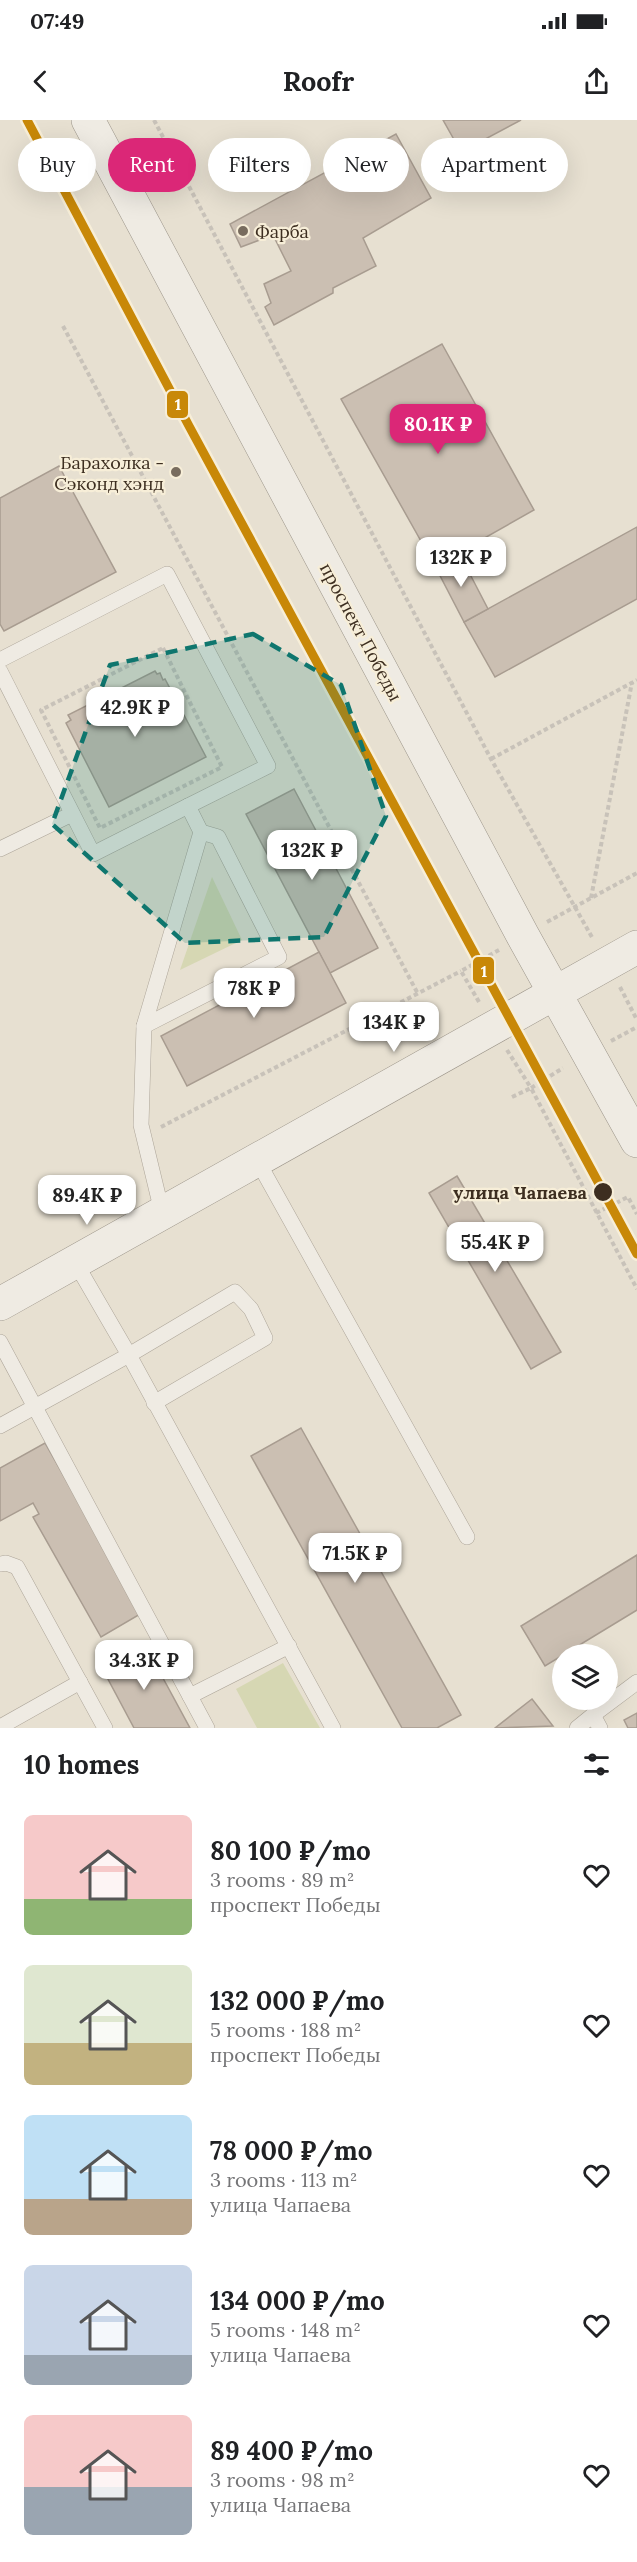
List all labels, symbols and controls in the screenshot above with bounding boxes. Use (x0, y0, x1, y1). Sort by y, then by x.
text: 07:49 (30, 7, 85, 35)
text: Roofr (283, 64, 354, 98)
icon: back (24, 65, 57, 98)
icon: share (580, 65, 613, 98)
chip: Buy (18, 138, 96, 192)
chip: Rent (108, 138, 196, 192)
chip: Filters (208, 138, 311, 192)
chip: New (323, 138, 409, 192)
chip: Apartment (421, 138, 568, 192)
place label: Фарба (255, 220, 309, 243)
marker: Фарба (236, 224, 250, 238)
line badge: 1 (166, 390, 189, 419)
text: 1 (175, 394, 181, 414)
pin: 80.1K ₽ (383, 404, 493, 455)
text: 80.1K ₽ (404, 411, 472, 436)
place label: Барахолка - Сэконд хэнд (54, 451, 164, 495)
marker: Барахолка - Сэконд хэнд (169, 465, 183, 479)
pin: 132K ₽ (412, 537, 510, 588)
text: 132K ₽ (430, 544, 492, 569)
street label: проспект Победы (315, 559, 407, 705)
pin: 42.9K ₽ (80, 687, 190, 738)
text: 42.9K ₽ (100, 694, 170, 719)
pin: 132K ₽ (263, 830, 361, 881)
text: 132K ₽ (281, 837, 343, 862)
line badge: 1 (472, 956, 495, 985)
text: 1 (481, 961, 487, 981)
pin: 78K ₽ (212, 968, 296, 1019)
text: 78K ₽ (228, 975, 280, 1000)
pin: 134K ₽ (345, 1002, 443, 1053)
text: 134K ₽ (363, 1009, 425, 1034)
pin: 89.4K ₽ (32, 1175, 142, 1226)
place label: улица Чапаева (453, 1181, 588, 1204)
marker: улица Чапаева (592, 1181, 614, 1203)
text: 89.4K ₽ (52, 1182, 122, 1207)
pin: 55.4K ₽ (440, 1222, 550, 1273)
text: 55.4K ₽ (460, 1229, 530, 1254)
pin: 71.5K ₽ (300, 1533, 410, 1584)
text: 71.5K ₽ (323, 1540, 387, 1565)
pin: 34.3K ₽ (89, 1640, 199, 1691)
map controls (552, 1644, 618, 1710)
button: layers (552, 1644, 618, 1710)
text: 34.3K ₽ (109, 1647, 179, 1672)
text: 10 homes (24, 1748, 139, 1781)
icon: filters (580, 1748, 613, 1781)
text: 80 100 ₽/mo (210, 1834, 371, 1867)
icon: home (72, 1839, 144, 1911)
icon: heart (580, 1859, 613, 1892)
text: 3 rooms · 89 m² (210, 1867, 354, 1892)
text: проспект Победы (210, 1892, 380, 1917)
text: 132 000 ₽/mo (210, 1984, 384, 2017)
icon: home (72, 1989, 144, 2061)
icon: heart (580, 2009, 613, 2042)
text: 5 rooms · 188 m² (210, 2017, 361, 2042)
text: проспект Победы (210, 2042, 380, 2067)
text: 78 000 ₽/mo (210, 2134, 372, 2167)
icon: home (72, 2139, 144, 2211)
icon: heart (580, 2159, 613, 2192)
text: 3 rooms · 113 m² (210, 2167, 358, 2192)
text: улица Чапаева (210, 2192, 351, 2217)
text: 134 000 ₽/mo (210, 2284, 385, 2317)
icon: home (72, 2289, 144, 2361)
icon: heart (580, 2309, 613, 2342)
text: 5 rooms · 148 m² (210, 2317, 361, 2342)
text: улица Чапаева (210, 2342, 351, 2367)
text: 89 400 ₽/mo (210, 2434, 373, 2467)
icon: home (72, 2439, 144, 2511)
icon: heart (580, 2459, 613, 2492)
text: 3 rooms · 98 m² (210, 2467, 355, 2492)
text: улица Чапаева (210, 2492, 351, 2517)

